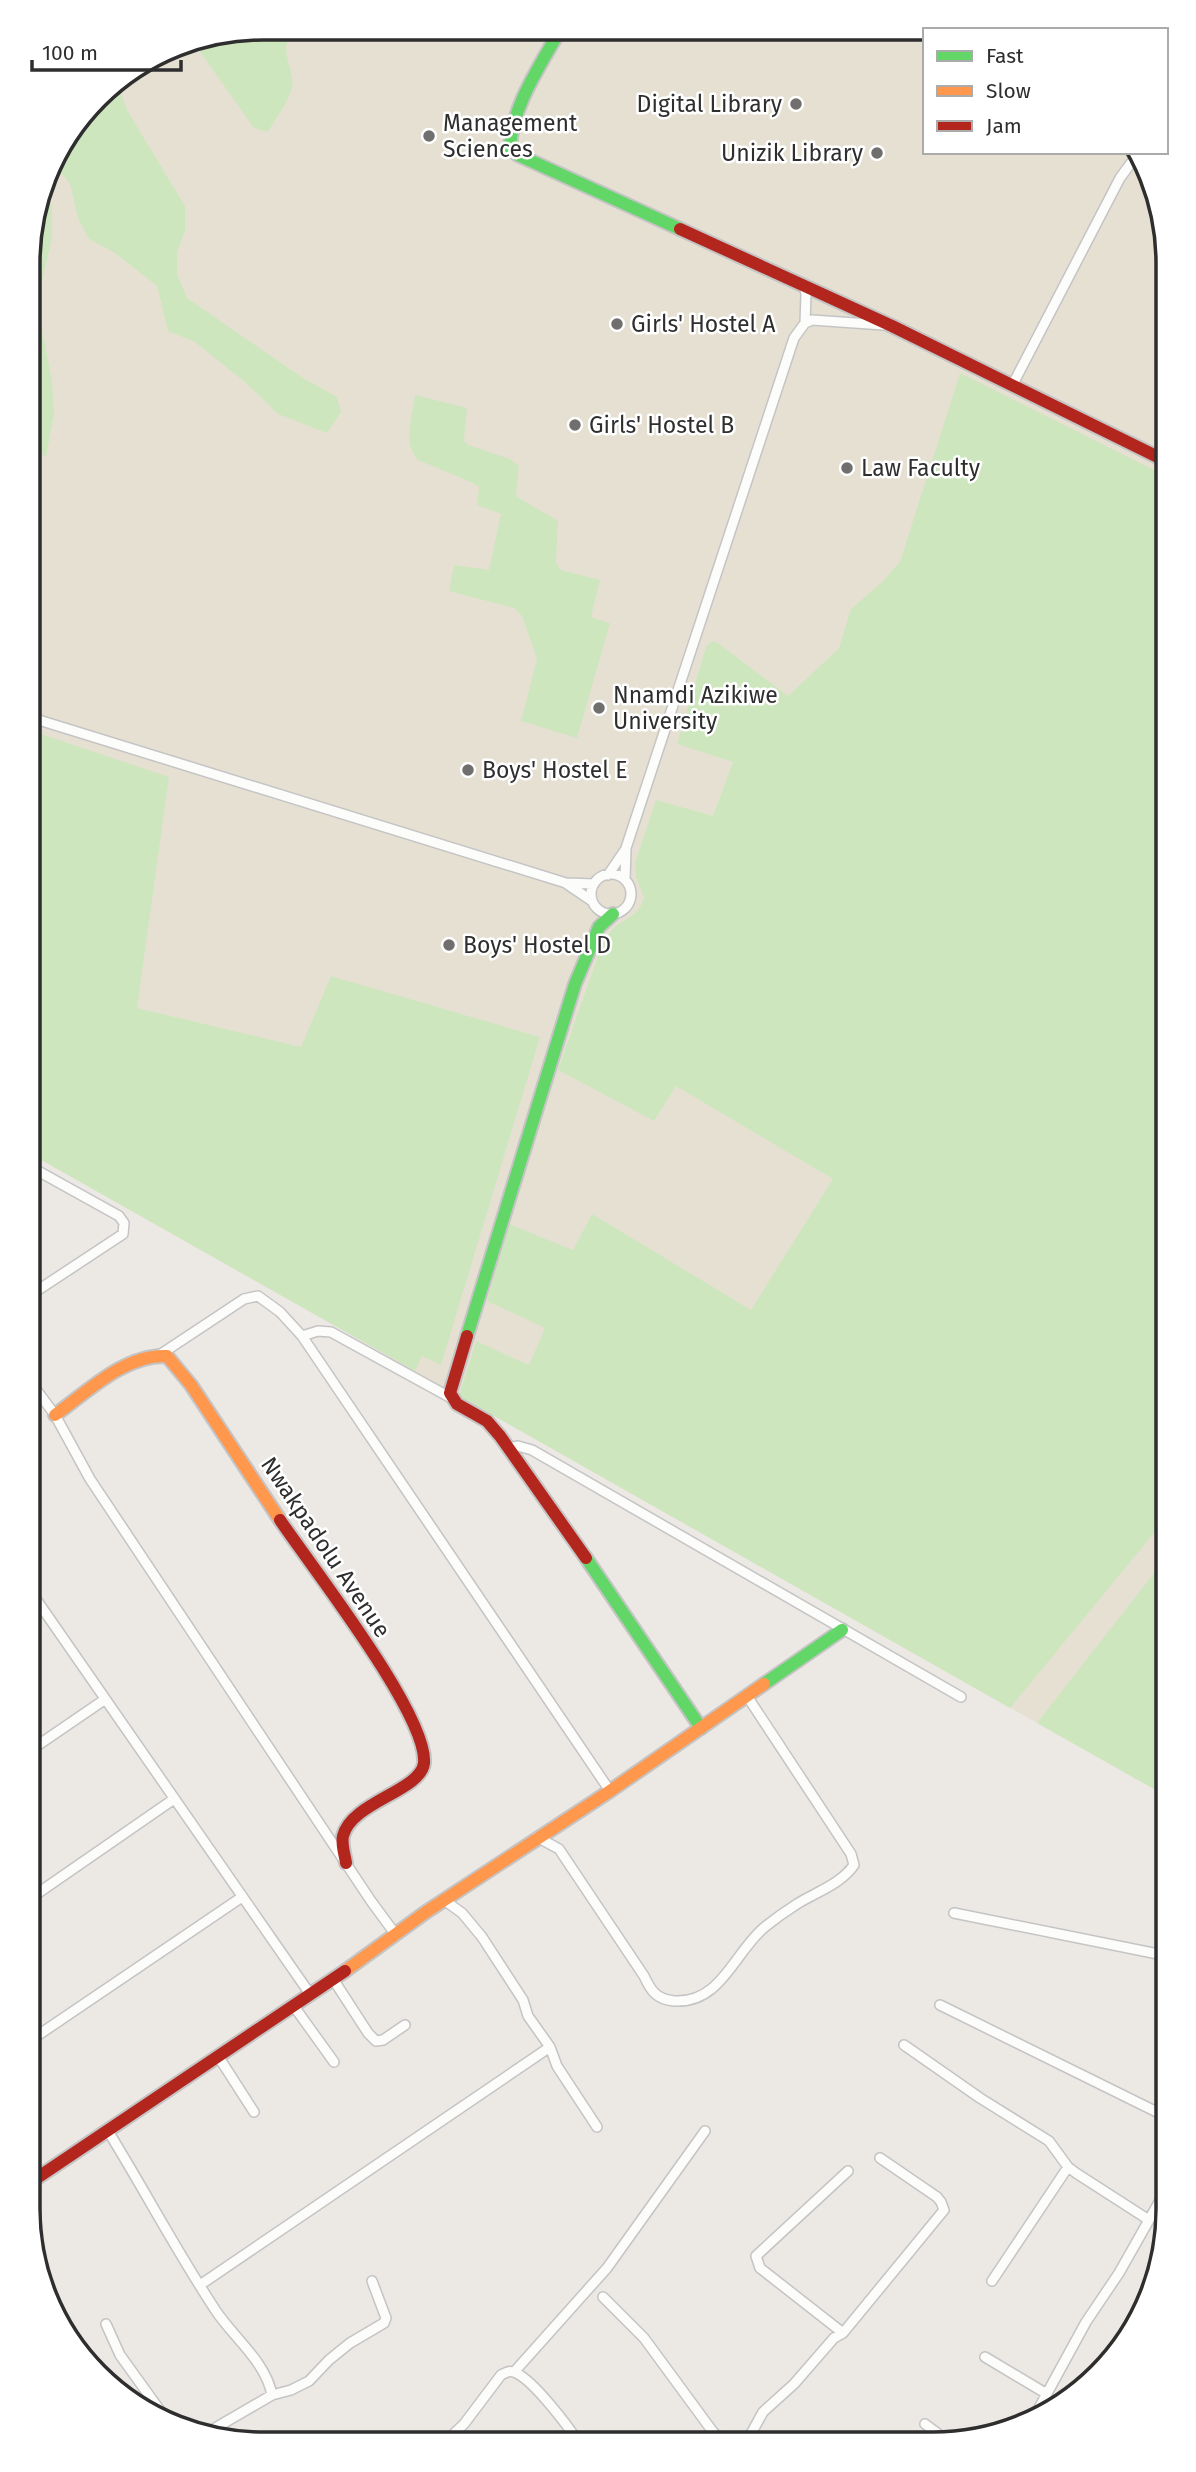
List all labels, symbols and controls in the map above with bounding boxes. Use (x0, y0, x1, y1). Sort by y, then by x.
scale bar (32, 28, 180, 72)
legend (923, 28, 1168, 154)
text: 100 m (42, 40, 98, 66)
text: Fast (986, 43, 1024, 69)
text: Slow (986, 78, 1031, 104)
place label: Digital Library (637, 90, 783, 118)
marker: Digital Library (788, 96, 804, 112)
place label: Management Sciences (443, 109, 578, 163)
text: Jam (986, 113, 1022, 139)
marker: Management Sciences (421, 128, 437, 144)
place label: Unizik Library (721, 139, 864, 167)
marker: Unizik Library (869, 145, 885, 161)
place label: Girls' Hostel A (631, 310, 776, 338)
marker: Girls' Hostel A (609, 316, 625, 332)
place label: Girls' Hostel B (589, 411, 734, 439)
marker: Girls' Hostel B (567, 417, 583, 433)
place label: Law Faculty (861, 454, 981, 482)
marker: Law Faculty (839, 460, 855, 476)
place label: Nnamdi Azikiwe University (613, 681, 778, 735)
marker: Nnamdi Azikiwe University (591, 700, 607, 716)
place label: Boys' Hostel E (482, 756, 627, 784)
marker: Boys' Hostel E (460, 762, 476, 778)
place label: Boys' Hostel D (463, 931, 611, 959)
marker: Boys' Hostel D (441, 937, 457, 953)
street label: Nwakpadolu Avenue (255, 1451, 397, 1643)

